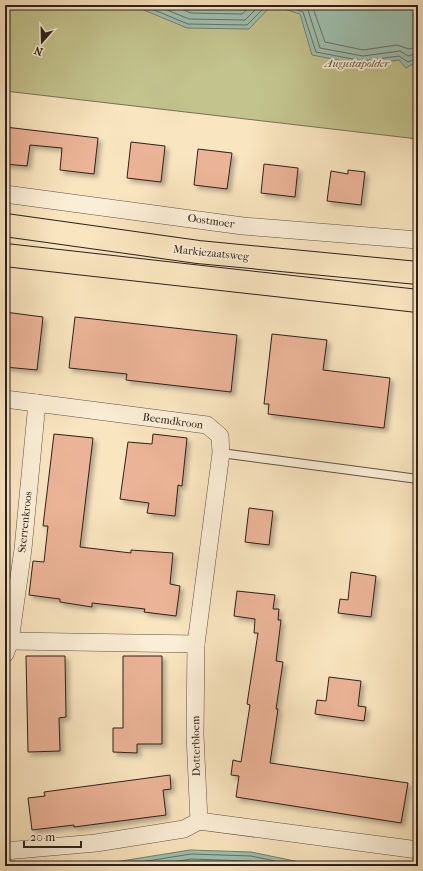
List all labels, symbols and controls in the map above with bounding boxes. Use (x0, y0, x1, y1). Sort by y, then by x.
north arrow (22, 22, 62, 62)
text: N (32, 43, 45, 58)
park label: Augustapolder (323, 57, 390, 70)
street label: Oostmoer (187, 211, 236, 231)
street label: Markiezaatsweg (172, 243, 250, 263)
street label: Beemdkroon (142, 410, 205, 432)
street label: Sterrenkroos (15, 491, 35, 553)
street label: Dotterbloem (189, 715, 203, 776)
scale bar (24, 823, 81, 849)
text: 20 m (30, 830, 55, 844)

